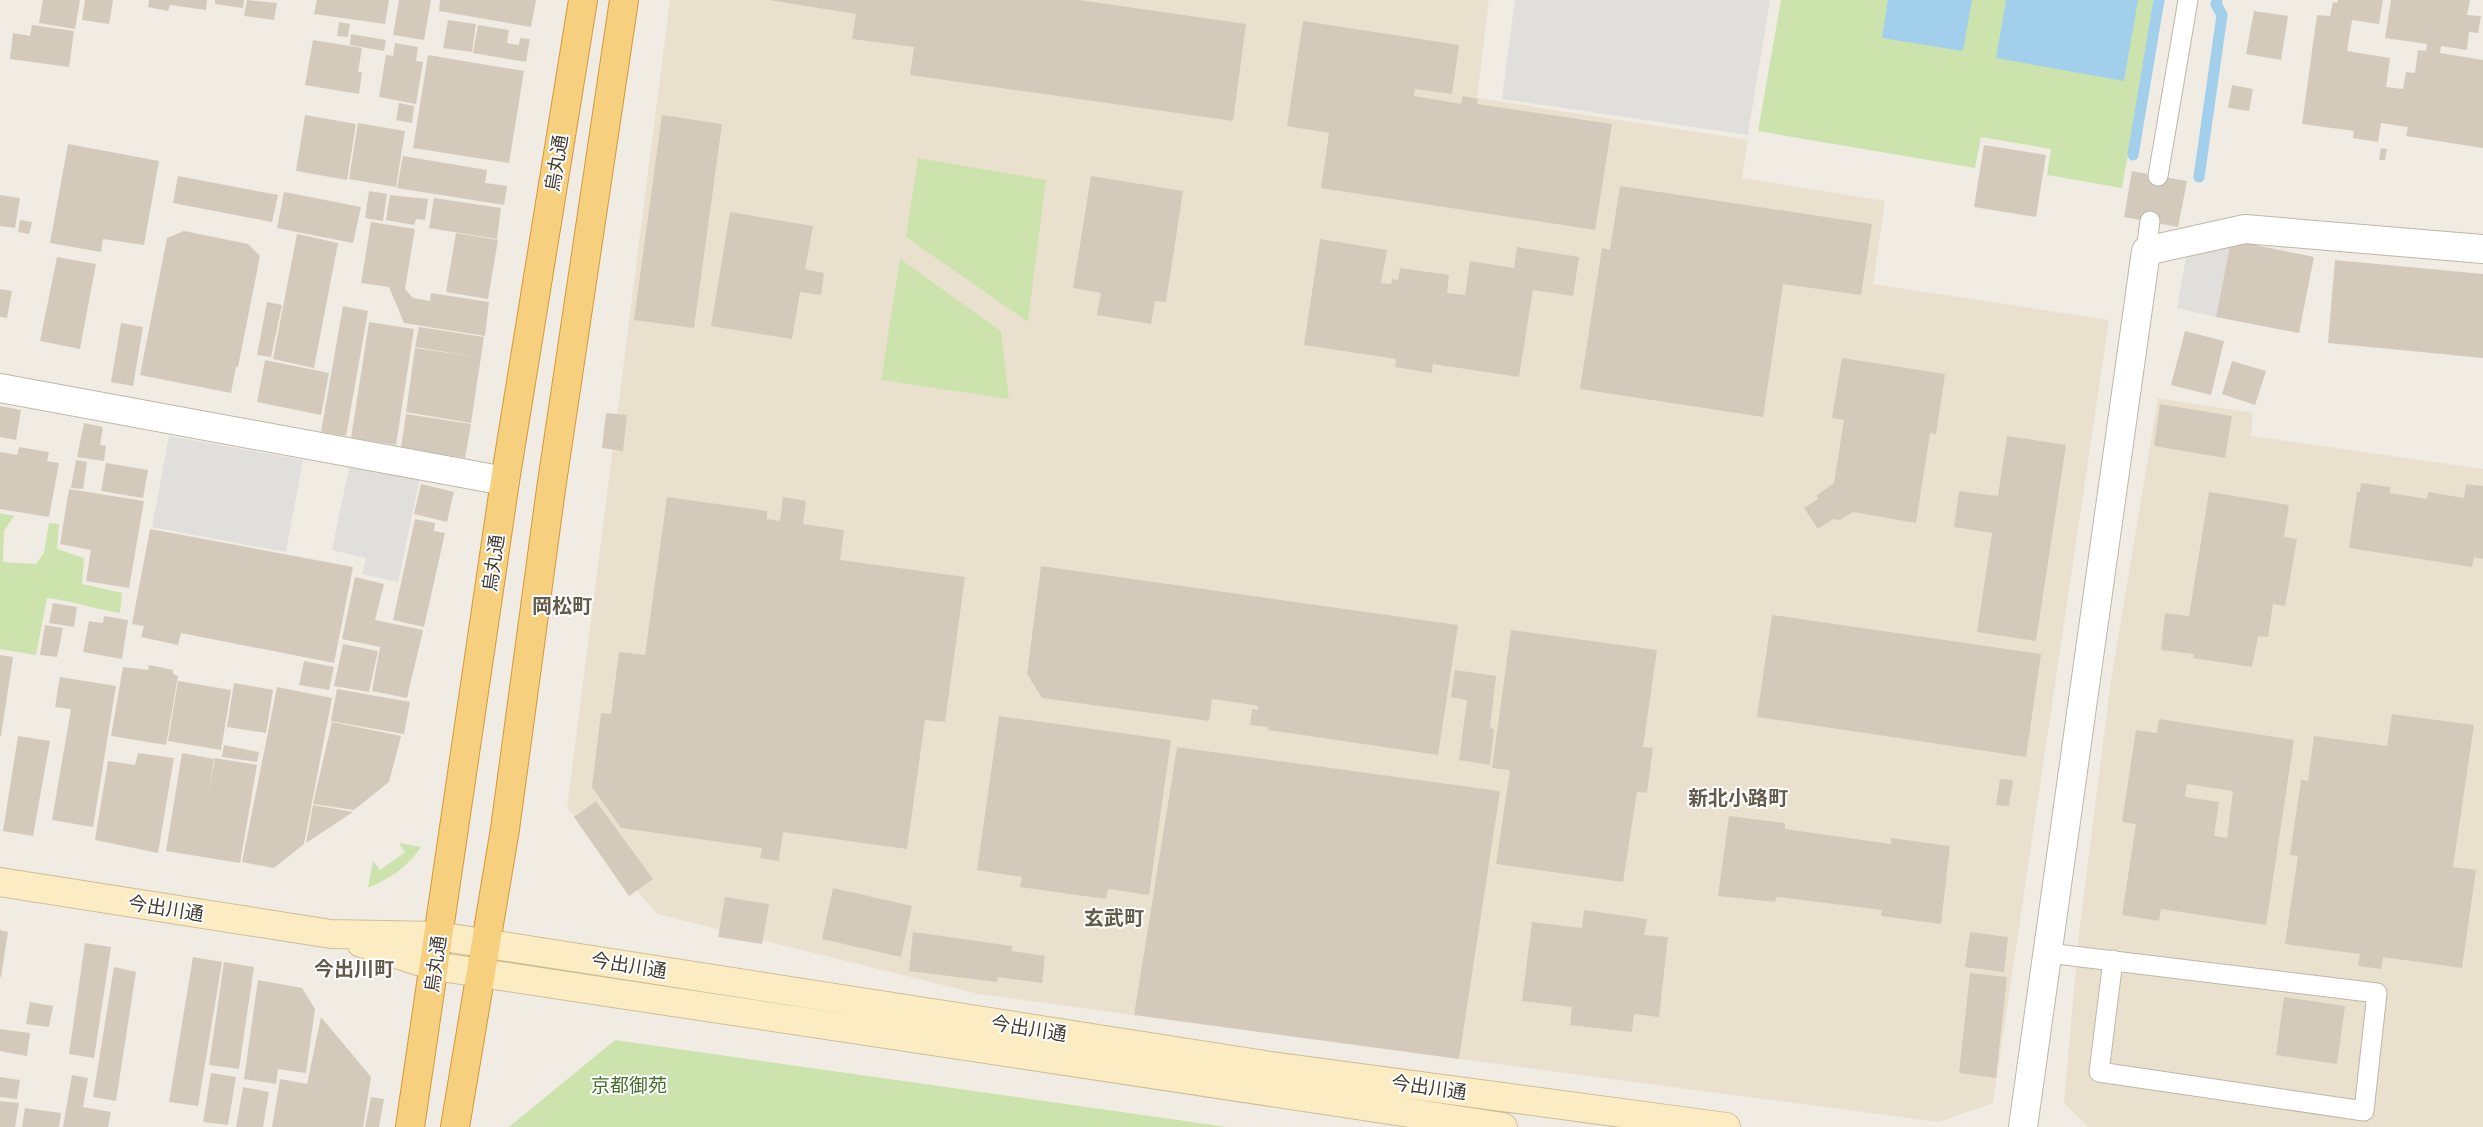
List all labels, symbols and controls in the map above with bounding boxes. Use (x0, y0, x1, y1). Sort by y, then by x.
street label: 烏丸通 (540, 133, 571, 193)
street label: 烏丸通 (477, 533, 508, 593)
district label: 岡松町 (532, 593, 592, 617)
district label: 新北小路町 (1688, 785, 1788, 809)
street label: 今出川通 (127, 890, 205, 925)
district label: 玄武町 (1084, 905, 1144, 929)
street label: 烏丸通 (419, 934, 450, 994)
street label: 今出川通 (590, 947, 668, 982)
district label: 今出川町 (314, 956, 394, 980)
street label: 今出川通 (990, 1010, 1068, 1045)
street label: 今出川通 (1390, 1070, 1468, 1103)
park label: 京都御苑 (591, 1073, 667, 1096)

